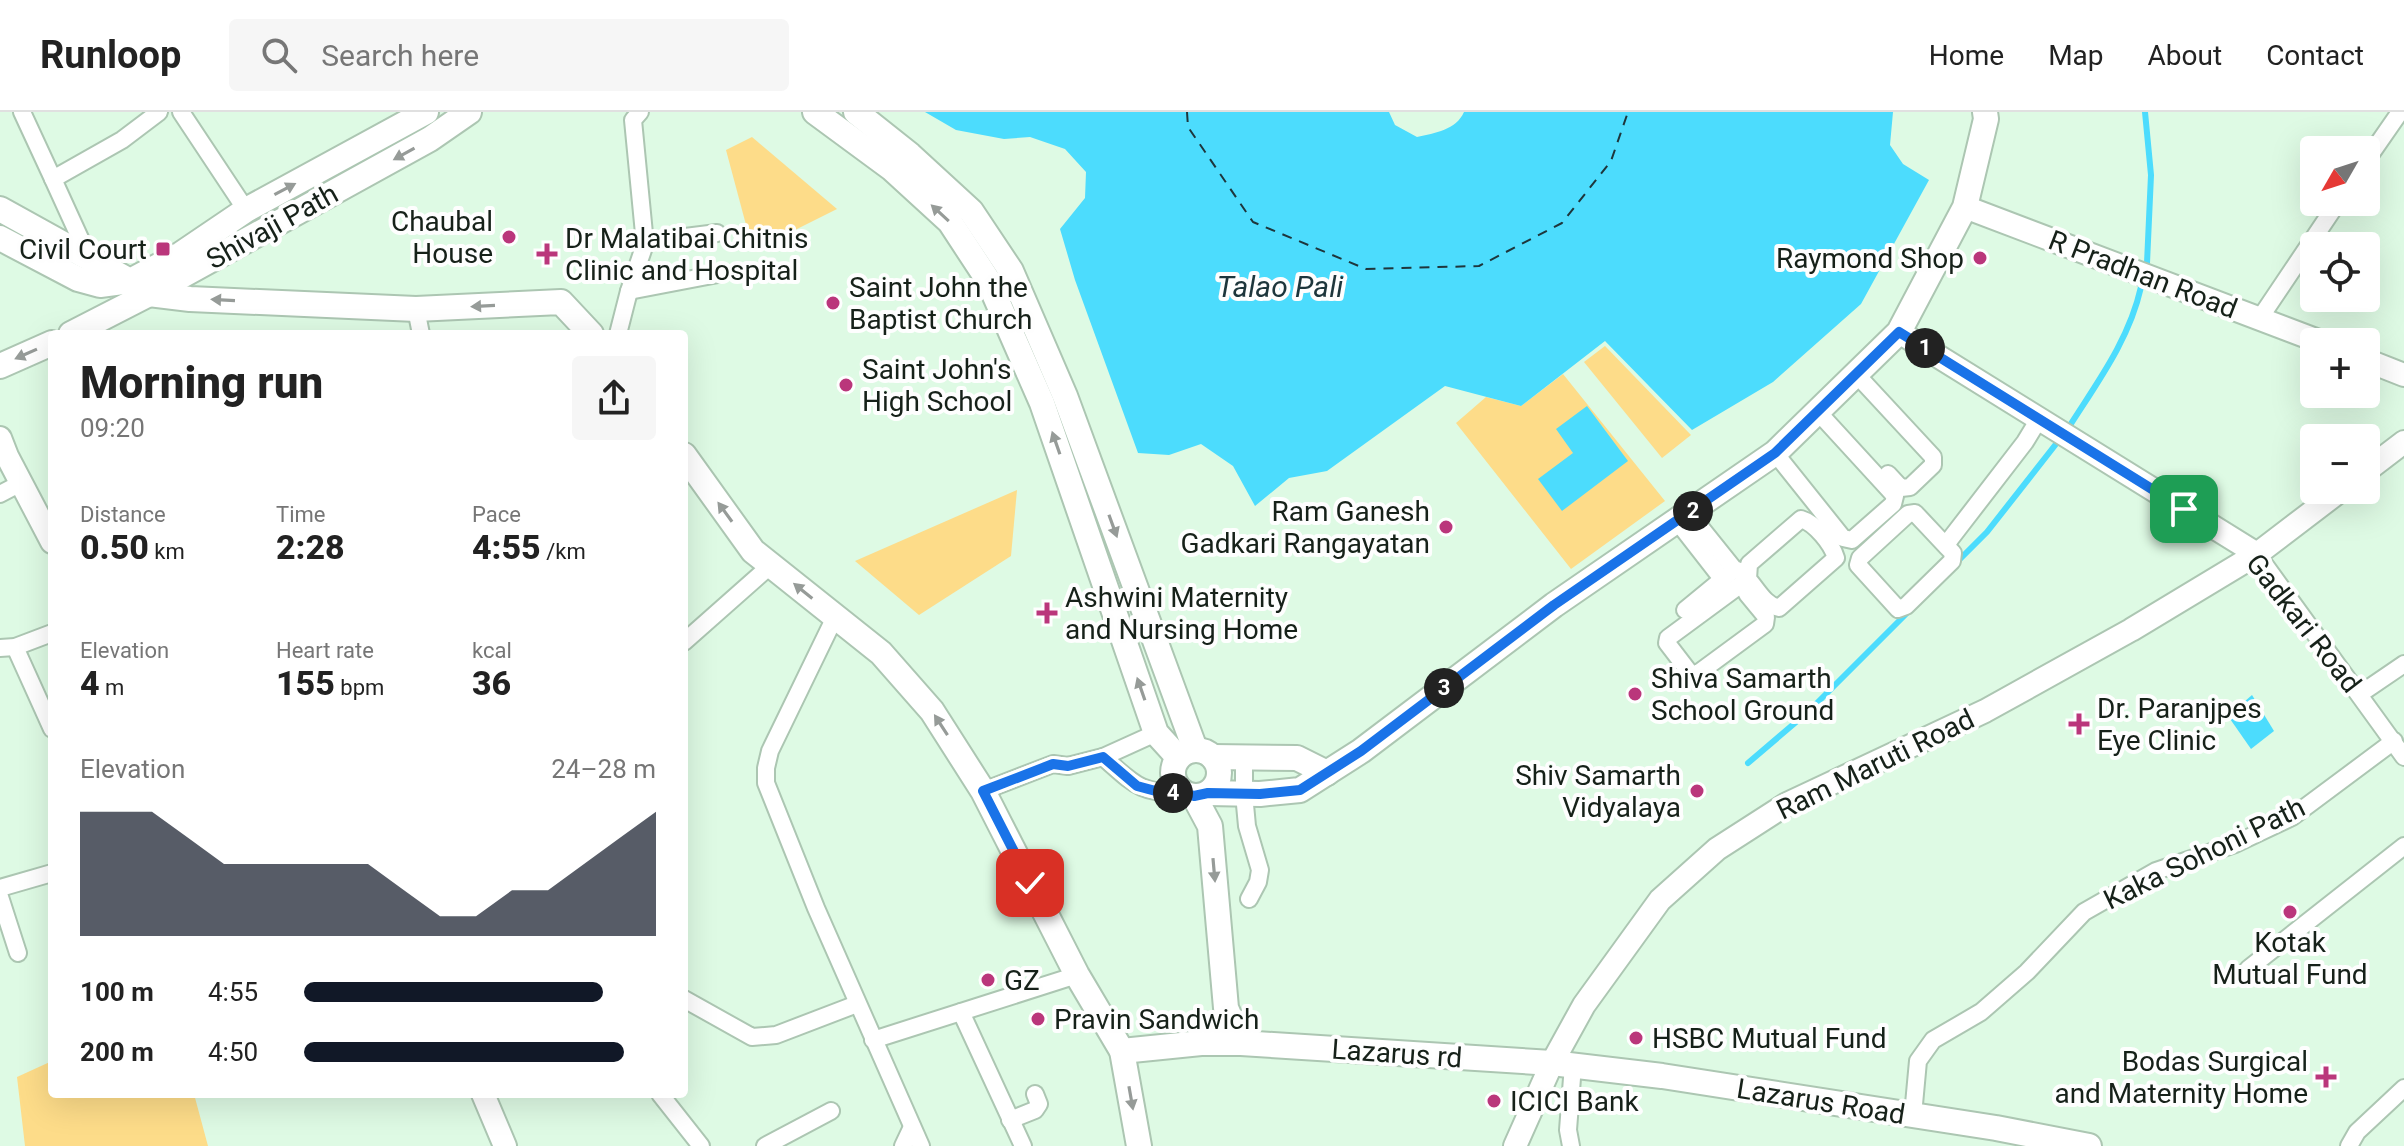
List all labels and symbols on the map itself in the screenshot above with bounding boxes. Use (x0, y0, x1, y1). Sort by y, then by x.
north arrow (2300, 136, 2380, 216)
one-way arrow (392, 147, 415, 161)
street label: Shivaji Path (201, 177, 344, 276)
one-way arrow (274, 182, 297, 195)
one-way arrow (930, 204, 949, 222)
place label: Chaubal House (391, 205, 493, 270)
place label: Dr Malatibai Chitnis Clinic and Hospital (565, 222, 809, 287)
street label: R Pradhan Road (2044, 223, 2242, 326)
marker: Chaubal House (500, 228, 518, 246)
place label: Civil Court (19, 233, 147, 266)
marker: Civil Court (154, 240, 172, 258)
place label: Raymond Shop (1776, 242, 1964, 275)
marker: Dr Malatibai Chitnis Clinic and Hospital (536, 243, 558, 265)
marker: Raymond Shop (1971, 249, 1989, 267)
water label: Talao Pali (1217, 269, 1344, 304)
place label: Saint John the Baptist Church (849, 271, 1032, 336)
one-way arrow (210, 294, 235, 307)
marker: Saint John the Baptist Church (824, 294, 842, 312)
one-way arrow (470, 300, 495, 313)
pin: 1 (1905, 328, 1945, 368)
one-way arrow (14, 348, 38, 361)
place label: Saint John's High School (862, 353, 1012, 418)
marker: Saint John's High School (837, 376, 855, 394)
one-way arrow (1049, 431, 1061, 455)
pin (2150, 475, 2218, 543)
pin: 2 (1673, 491, 1713, 531)
place label: Ram Ganesh Gadkari Rangayatan (1180, 495, 1430, 560)
one-way arrow (718, 502, 733, 523)
one-way arrow (1107, 514, 1119, 538)
marker: Ram Ganesh Gadkari Rangayatan (1437, 518, 1455, 536)
street label: Gadkari Road (2239, 547, 2368, 699)
place label: Ashwini Maternity and Nursing Home (1065, 581, 1298, 646)
one-way arrow (793, 583, 813, 600)
marker: Ashwini Maternity and Nursing Home (1036, 602, 1058, 624)
place label: Shiva Samarth School Ground (1651, 662, 1834, 727)
pin: 3 (1424, 668, 1464, 708)
one-way arrow (1134, 677, 1146, 701)
marker: Shiva Samarth School Ground (1626, 685, 1644, 703)
place label: Dr. Paranjpes Eye Clinic (2097, 692, 2262, 757)
street label: Ram Maruti Road (1771, 702, 1979, 827)
marker: Dr. Paranjpes Eye Clinic (2068, 713, 2090, 735)
one-way arrow (935, 714, 949, 736)
place label: Shiv Samarth Vidyalaya (1515, 759, 1681, 824)
pin: 4 (1153, 773, 1193, 813)
marker: Shiv Samarth Vidyalaya (1688, 782, 1706, 800)
street label: Kaka Sohoni Path (2098, 790, 2310, 916)
pin (996, 849, 1064, 917)
one-way arrow (1207, 858, 1220, 883)
marker: Kotak Mutual Fund (2281, 903, 2299, 921)
place label: Kotak Mutual Fund (2212, 926, 2368, 991)
place label: GZ (1004, 964, 1040, 997)
marker: GZ (979, 971, 997, 989)
place label: Pravin Sandwich (1054, 1003, 1259, 1036)
marker: Pravin Sandwich (1029, 1010, 1047, 1028)
place label: HSBC Mutual Fund (1652, 1022, 1887, 1055)
marker: HSBC Mutual Fund (1627, 1029, 1645, 1047)
street label: Lazarus rd (1331, 1032, 1463, 1075)
place label: Bodas Surgical and Maternity Home (2054, 1045, 2308, 1110)
marker: Bodas Surgical and Maternity Home (2315, 1066, 2337, 1088)
street label: Lazarus Road (1734, 1072, 1907, 1131)
place label: ICICI Bank (1510, 1085, 1639, 1118)
one-way arrow (1125, 1086, 1137, 1111)
marker: ICICI Bank (1485, 1092, 1503, 1110)

